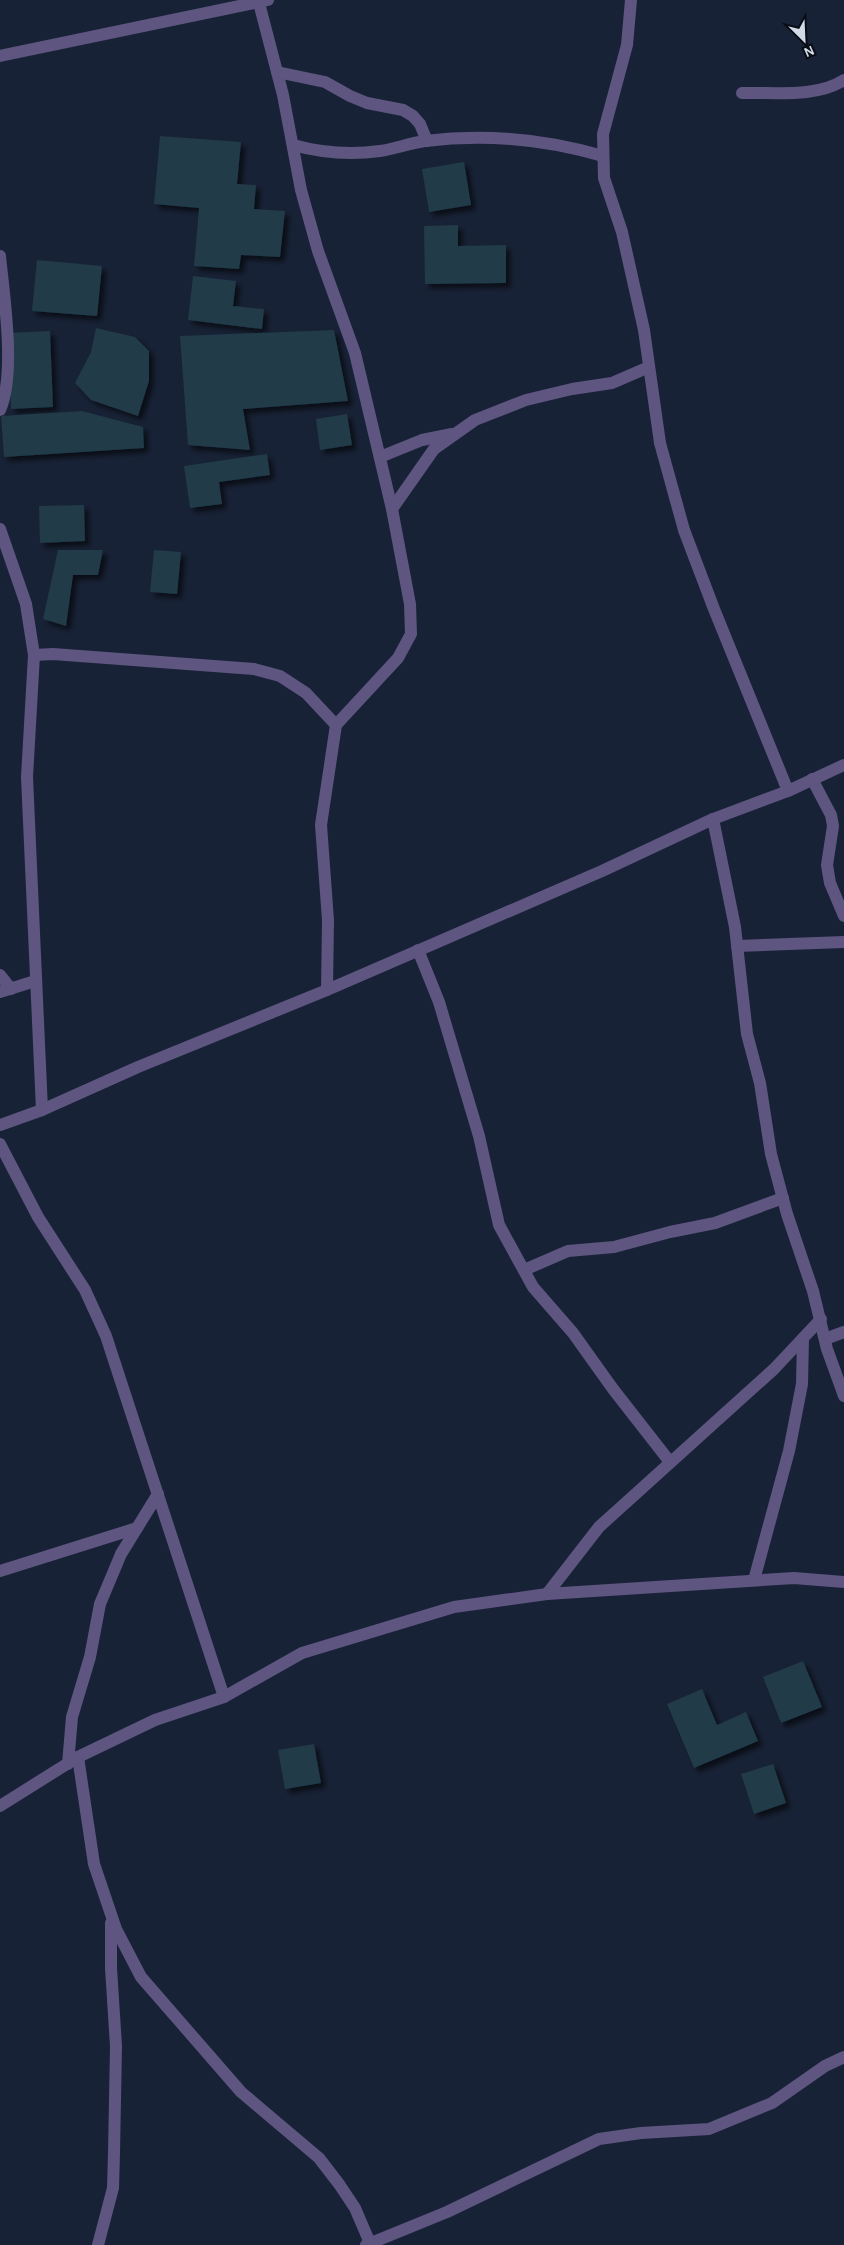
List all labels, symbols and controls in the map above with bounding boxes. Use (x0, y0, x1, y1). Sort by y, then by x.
north arrow (779, 15, 829, 65)
text: N (802, 43, 816, 59)

